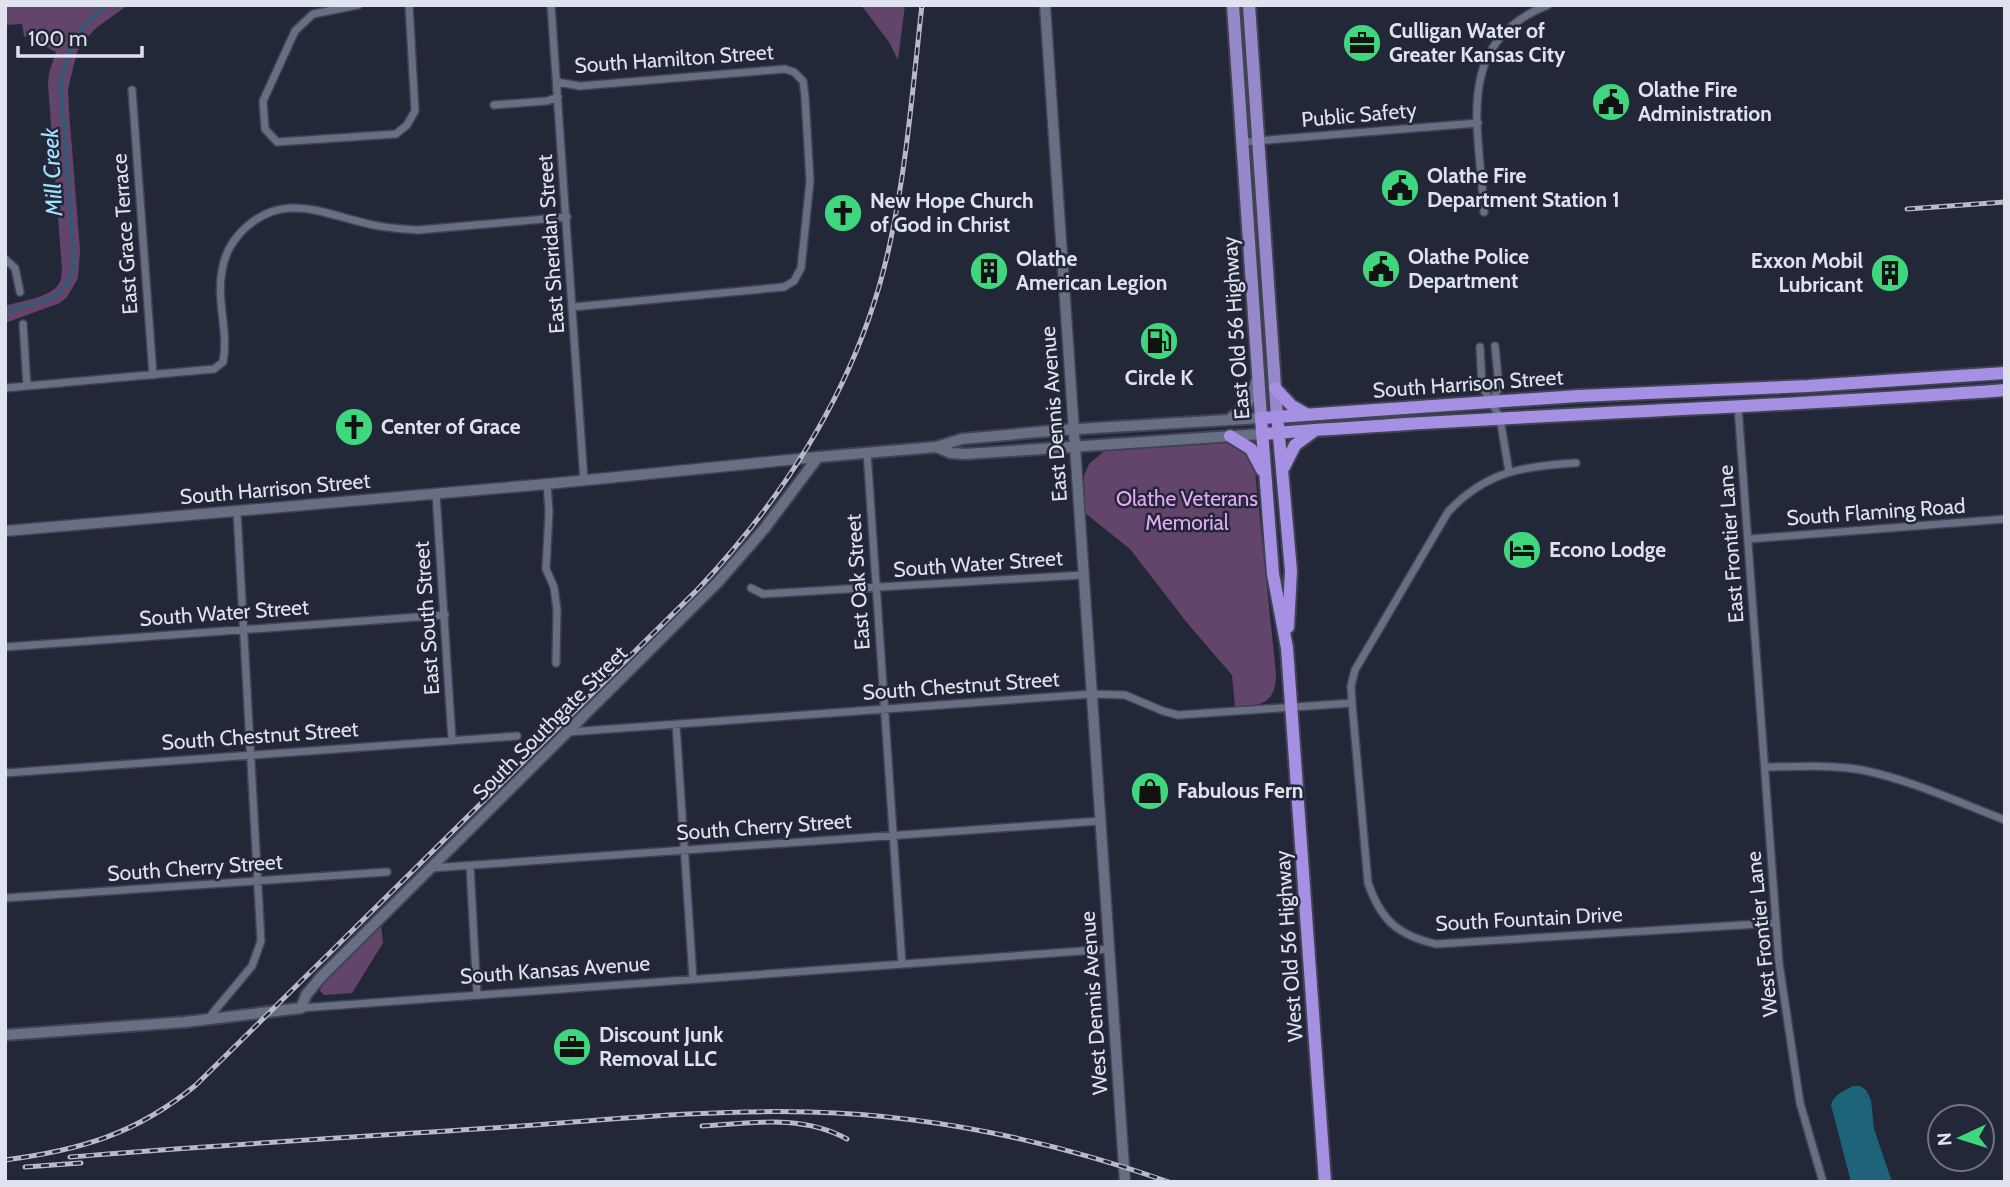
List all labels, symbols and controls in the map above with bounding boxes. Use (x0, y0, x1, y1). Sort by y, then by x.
scale bar (18, 14, 142, 58)
place label: Culligan Water of Greater Kansas City (1389, 18, 1566, 67)
office icon: Culligan Water of Greater Kansas City (1341, 22, 1383, 64)
text: 100 m (28, 26, 87, 51)
street label: South Hamilton Street (574, 39, 774, 78)
place label: Olathe Fire Administration (1638, 77, 1772, 126)
public building icon: Olathe Fire Administration (1590, 81, 1632, 123)
street label: Public Safety (1300, 97, 1418, 132)
water label: Mill Creek (36, 126, 68, 218)
street label: East Grace Terrace (106, 152, 143, 315)
street label: East Sheridan Street (532, 154, 569, 335)
place label: Olathe Fire Department Station 1 (1427, 163, 1620, 212)
public building icon: Olathe Fire Department Station 1 (1379, 167, 1421, 209)
place label: New Hope Church of God in Christ (870, 188, 1034, 237)
church icon: New Hope Church of God in Christ (822, 192, 864, 234)
street label: East Old 56 Highway (1217, 235, 1254, 421)
place label: Olathe Police Department (1408, 244, 1529, 293)
place label: Olathe American Legion (1016, 246, 1167, 295)
public building icon: Olathe Police Department (1360, 248, 1402, 290)
place label: Exxon Mobil Lubricant (1751, 248, 1863, 297)
building icon: Olathe American Legion (968, 250, 1010, 292)
building icon: Exxon Mobil Lubricant (1869, 252, 1911, 294)
fuel station icon: Circle K (1138, 320, 1180, 362)
street label: East Dennis Avenue (1035, 325, 1072, 503)
street label: South Harrison Street (1372, 364, 1564, 403)
place label: Circle K (1125, 365, 1194, 390)
church icon: Center of Grace (333, 406, 375, 448)
place label: Center of Grace (381, 414, 521, 439)
street label: East Frontier Lane (1712, 464, 1748, 624)
street label: South Harrison Street (179, 468, 371, 509)
park label: Olathe Veterans Memorial (1116, 486, 1258, 535)
street label: South Flaming Road (1786, 493, 1966, 530)
street label: East Oak Street (840, 513, 875, 651)
hotel icon: Econo Lodge (1501, 529, 1543, 571)
place label: Econo Lodge (1549, 537, 1666, 562)
street label: East South Street (409, 540, 444, 696)
street label: South Water Street (892, 545, 1064, 582)
street label: South Water Street (138, 594, 310, 631)
street label: South Southgate Street (467, 640, 632, 805)
street label: South Chestnut Street (862, 666, 1060, 705)
street label: South Chestnut Street (161, 716, 359, 755)
shop icon: Fabulous Fern (1129, 770, 1171, 812)
place label: Fabulous Fern (1177, 778, 1303, 803)
street label: South Cherry Street (675, 808, 852, 845)
street label: South Cherry Street (106, 849, 283, 886)
street label: West Old 56 Highway (1269, 849, 1308, 1043)
street label: West Frontier Lane (1740, 850, 1783, 1018)
street label: South Fountain Drive (1435, 901, 1623, 936)
street label: West Dennis Avenue (1075, 910, 1112, 1096)
street label: South Kansas Avenue (459, 950, 651, 989)
place label: Discount Junk Removal LLC (599, 1022, 724, 1071)
office icon: Discount Junk Removal LLC (551, 1026, 593, 1068)
north arrow (1926, 1103, 1996, 1173)
text: N (1933, 1132, 1956, 1147)

